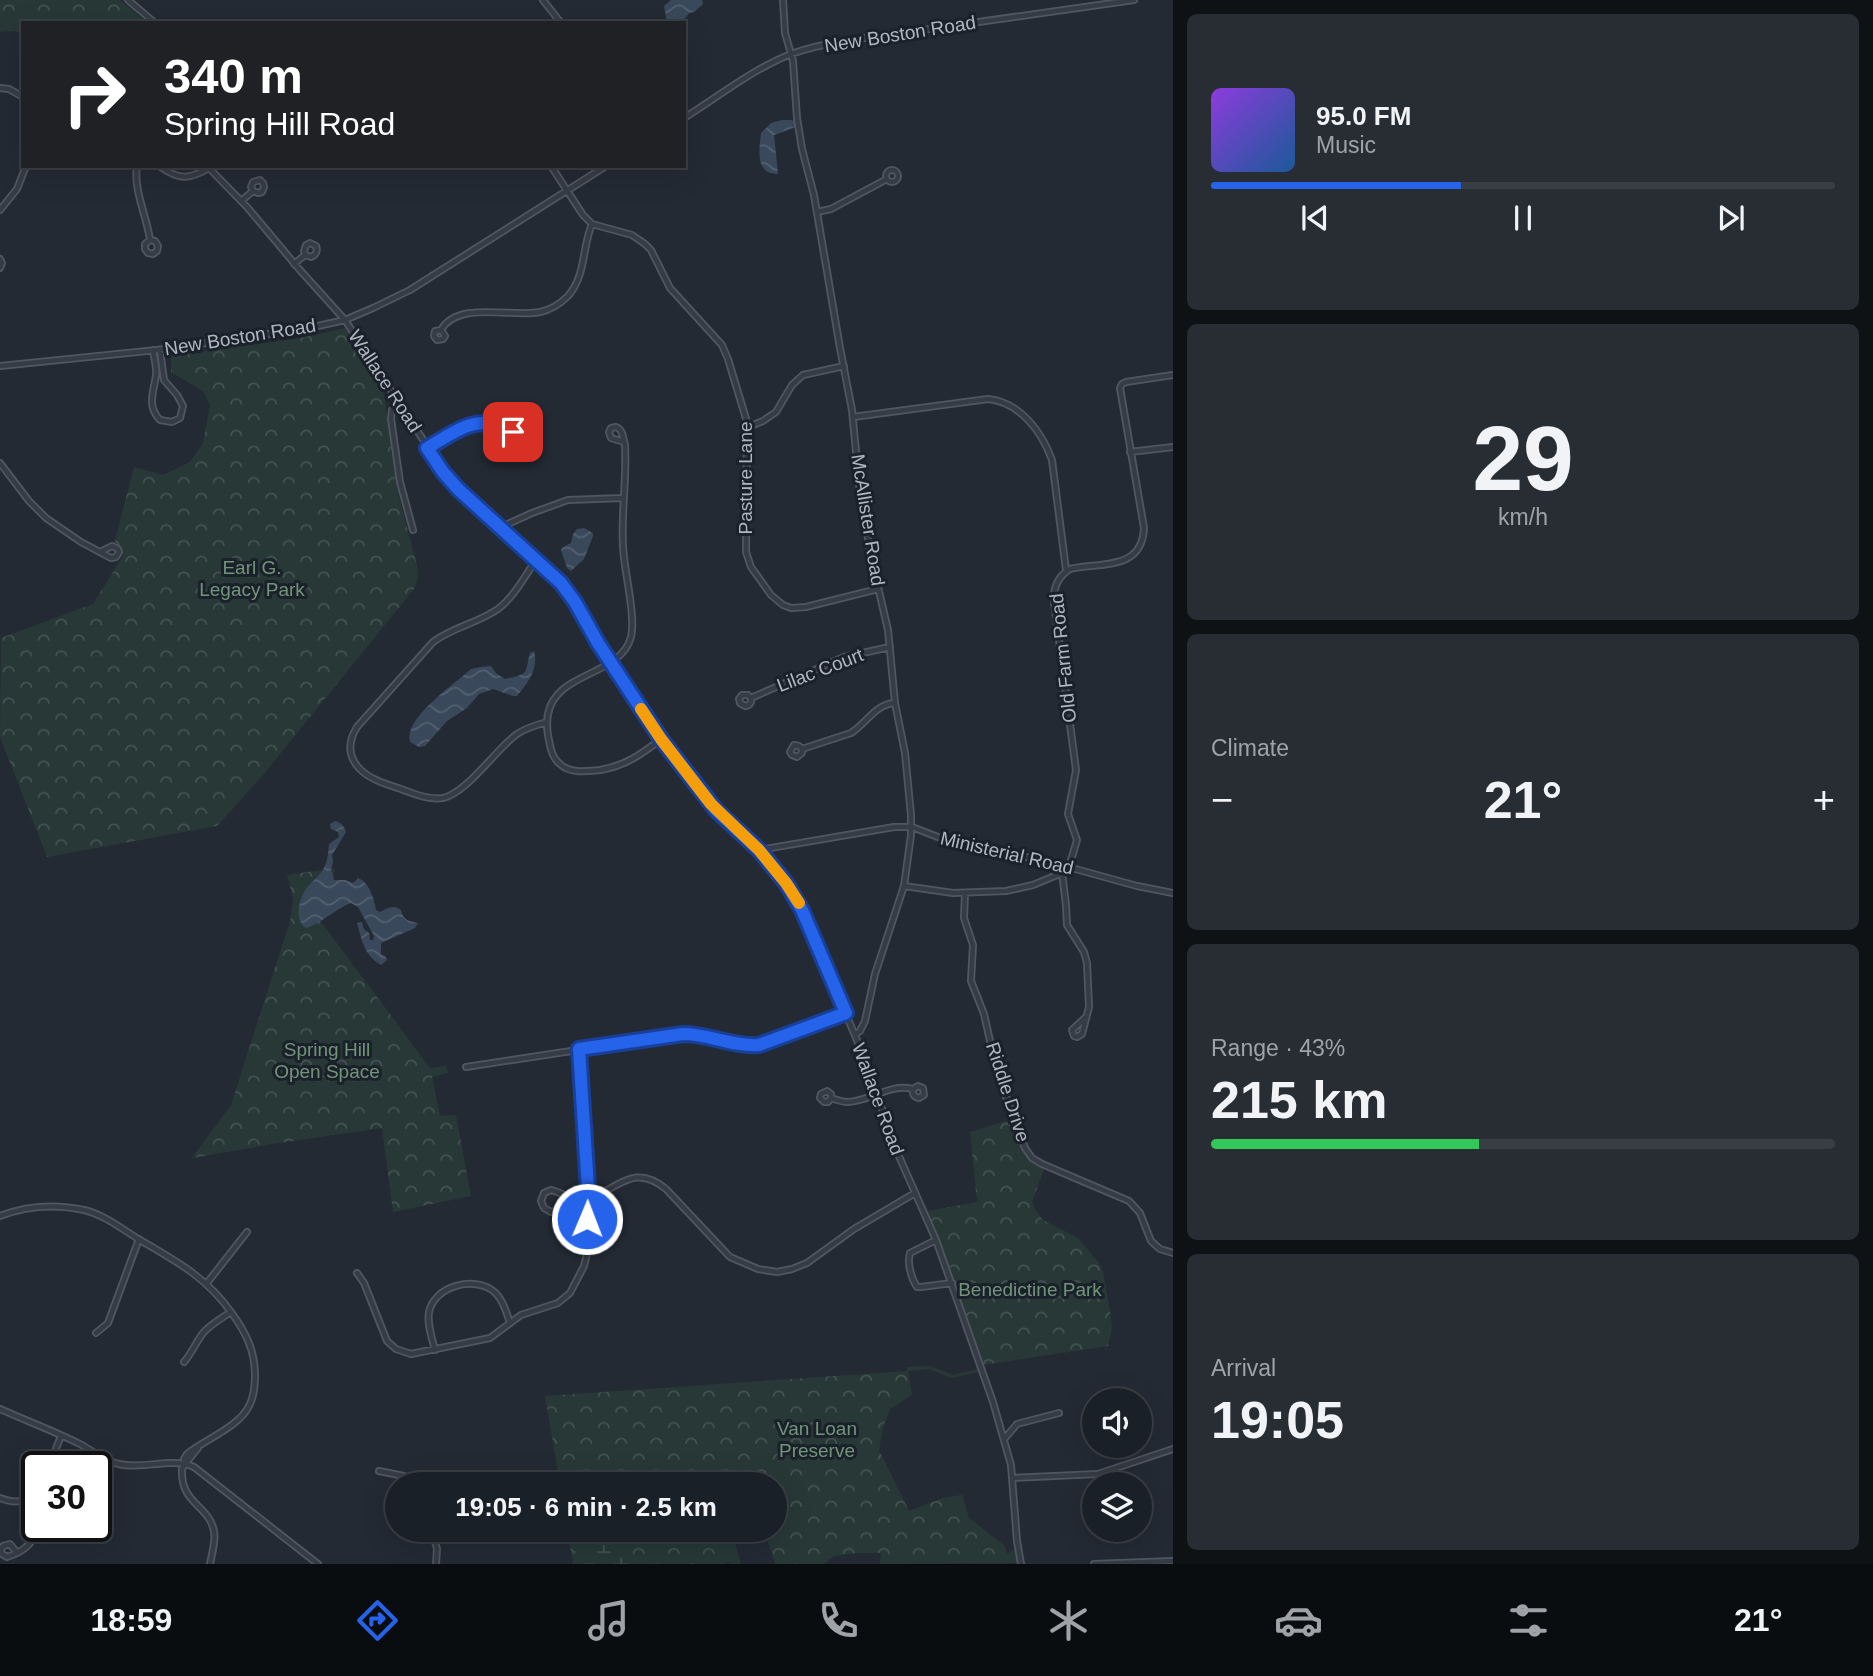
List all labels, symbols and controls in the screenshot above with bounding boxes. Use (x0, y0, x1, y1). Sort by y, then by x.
street label: New Boston Road (823, 12, 977, 56)
icon: right (49, 49, 140, 140)
text: 340 m (164, 49, 303, 103)
text: 95.0 FM (1316, 101, 1411, 131)
text: Spring Hill Road (164, 106, 395, 142)
text: Music (1316, 132, 1376, 158)
icon: previous (1296, 199, 1334, 237)
icon: pause (1504, 199, 1542, 237)
icon: next (1712, 199, 1750, 237)
street label: New Boston Road (163, 315, 317, 359)
street label: Wallace Road (344, 326, 426, 436)
pin (483, 402, 543, 462)
text: 29 (1472, 408, 1574, 509)
icon: arrive (494, 413, 532, 451)
street label: Pasture Lane (735, 421, 756, 535)
street label: McAllister Road (847, 453, 889, 587)
text: km/h (1498, 504, 1548, 530)
park label: Earl G. Legacy Park (199, 557, 305, 600)
street label: Old Farm Road (1046, 592, 1080, 724)
street label: Lilac Court (774, 644, 867, 696)
text: Climate (1211, 735, 1289, 761)
text: 21° (1484, 771, 1562, 829)
text: − (1211, 779, 1233, 821)
text: + (1813, 779, 1835, 821)
street label: Ministerial Road (938, 827, 1076, 879)
text: Range · 43% (1211, 1035, 1345, 1061)
park label: Spring Hill Open Space (274, 1039, 380, 1082)
street label: Wallace Road (848, 1040, 908, 1158)
street label: Riddle Drive (982, 1040, 1034, 1144)
text: 215 km (1211, 1071, 1387, 1129)
position arrow (550, 1182, 624, 1256)
park label: Benedictine Park (958, 1279, 1102, 1300)
text: Arrival (1211, 1355, 1276, 1381)
map controls (1082, 1388, 1152, 1542)
button: sound (1082, 1388, 1152, 1458)
text: 19:05 (1211, 1391, 1344, 1449)
park label: Van Loan Preserve (777, 1418, 857, 1461)
speed limit sign: 30 (21, 1451, 112, 1542)
button: layers (1082, 1472, 1152, 1542)
text: 19:05 · 6 min · 2.5 km (455, 1492, 717, 1522)
icon: directions (353, 1596, 402, 1645)
icon: music (584, 1596, 633, 1645)
icon: phone (814, 1596, 863, 1645)
icon: climate (1044, 1596, 1093, 1645)
icon: car (1274, 1596, 1323, 1645)
icon: filters (1504, 1596, 1553, 1645)
text: 18:59 (91, 1602, 172, 1638)
text: 21° (1734, 1602, 1782, 1638)

